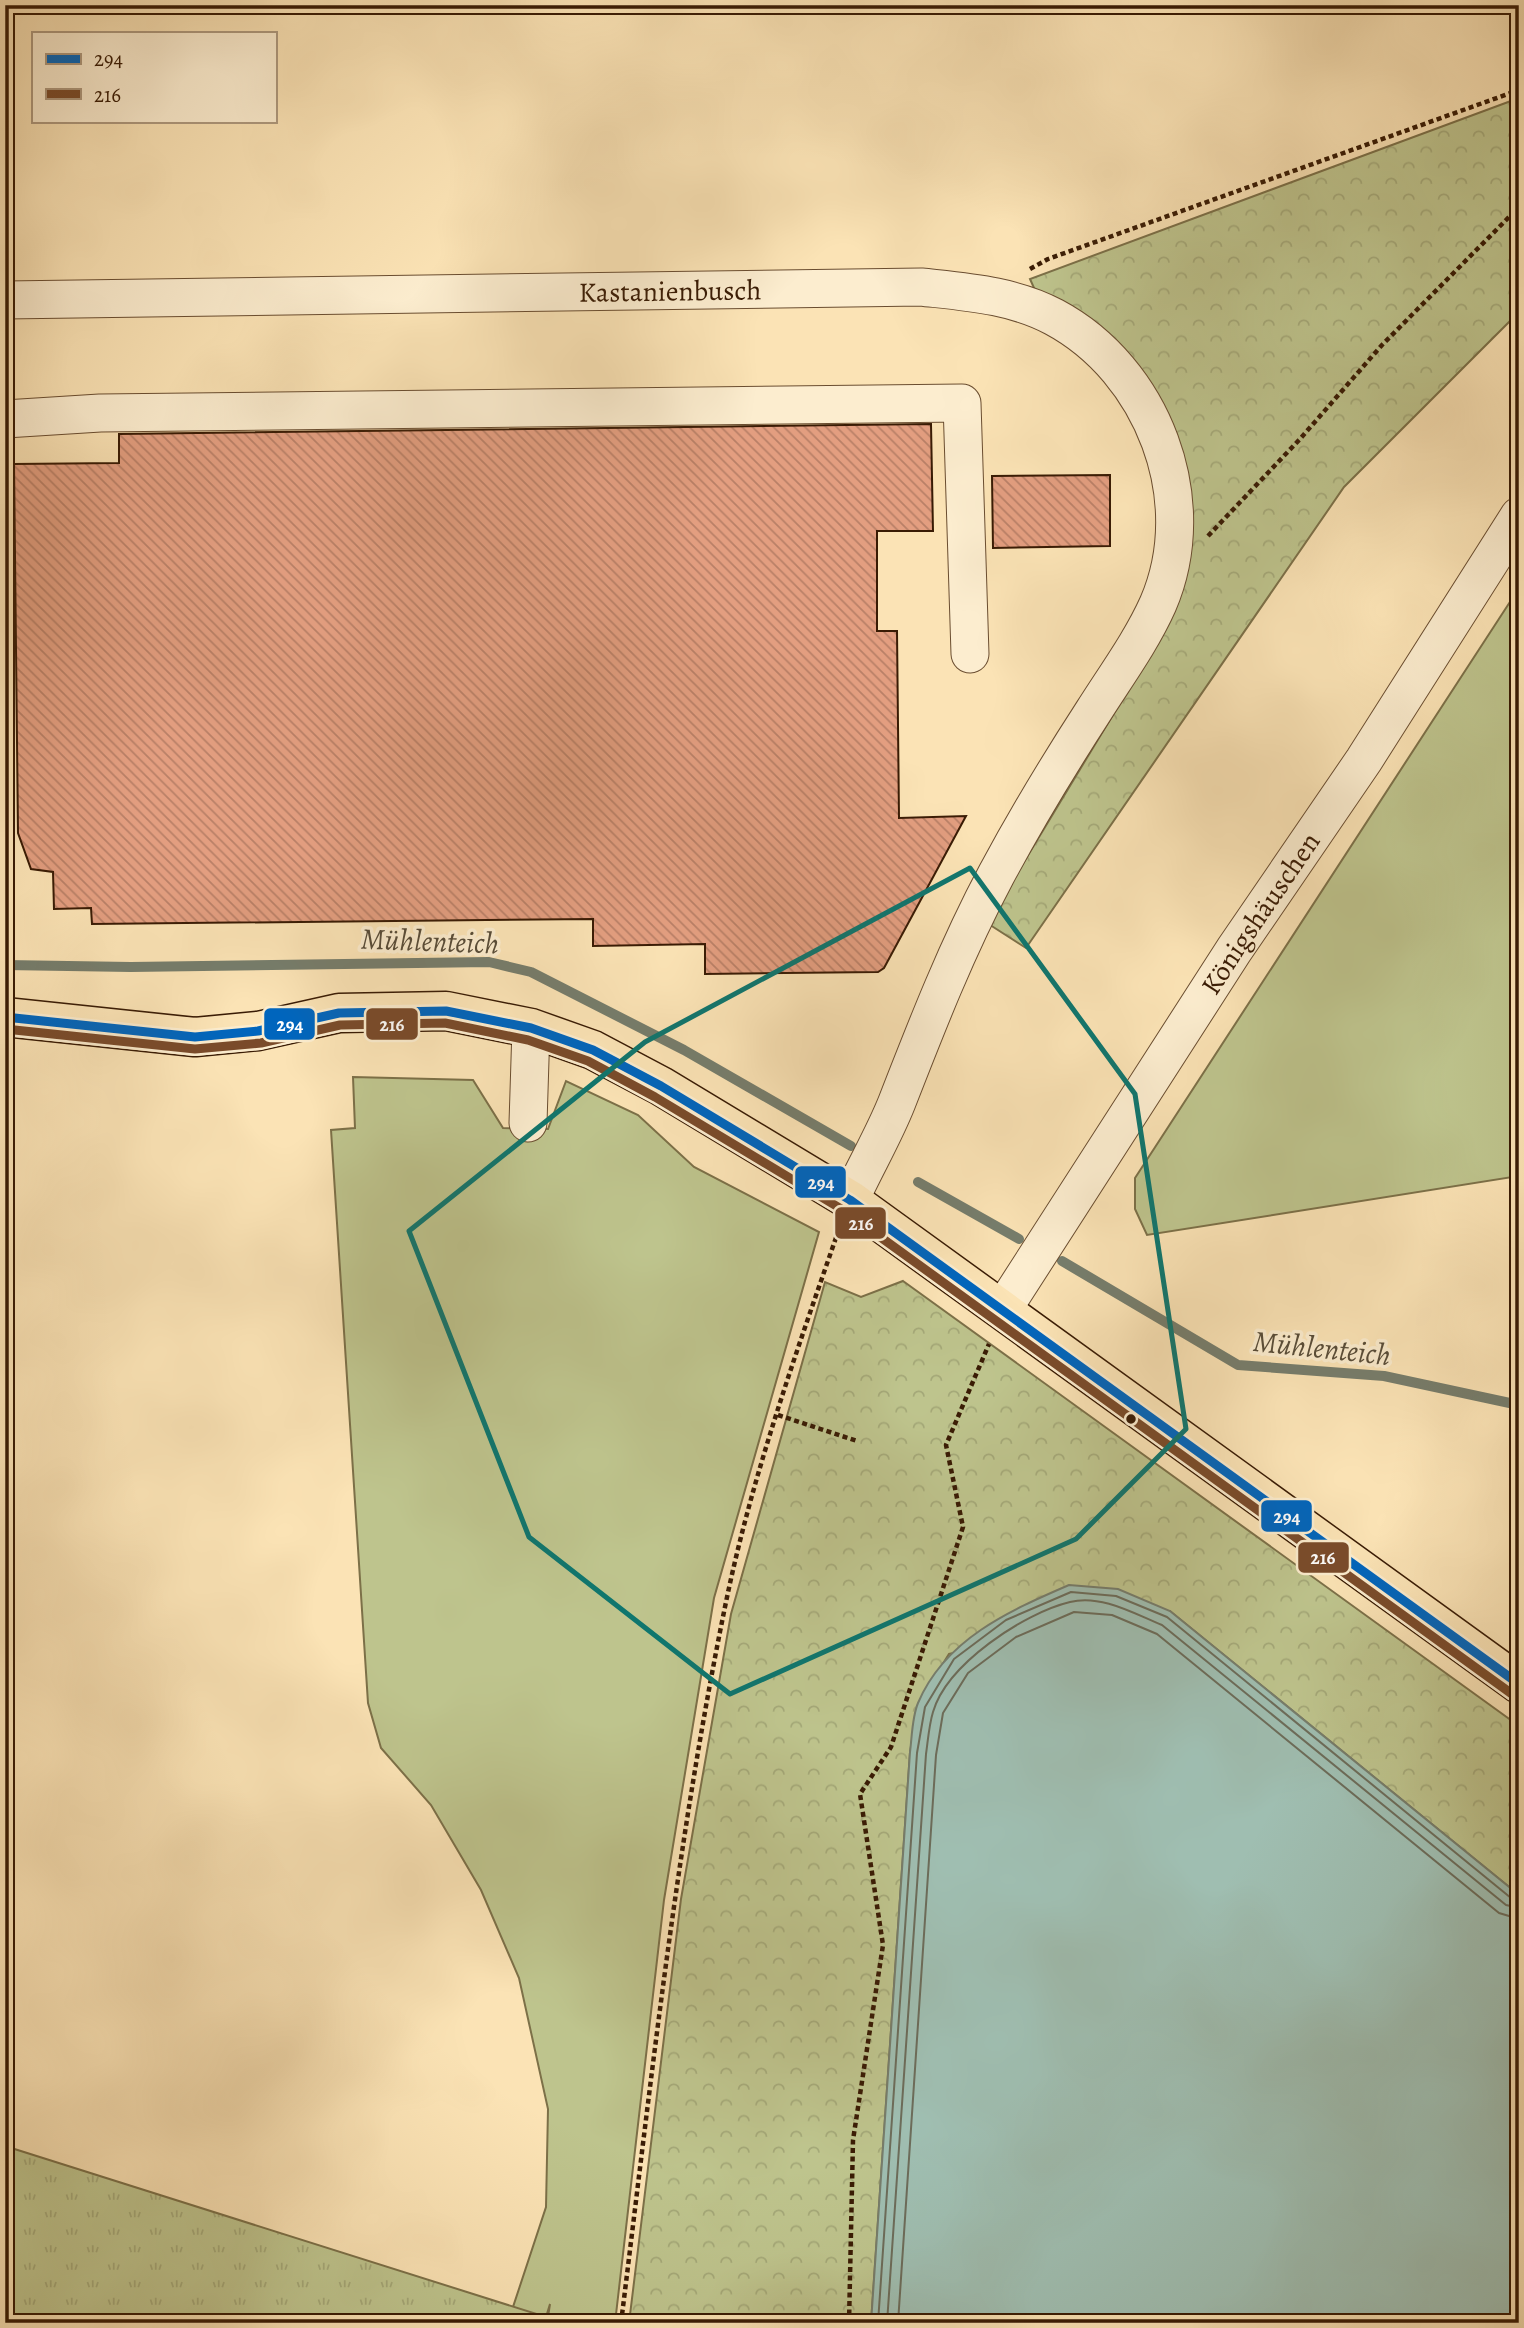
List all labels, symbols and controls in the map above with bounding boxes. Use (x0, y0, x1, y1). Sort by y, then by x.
legend (32, 32, 276, 122)
text: 294 (94, 45, 123, 73)
text: 216 (94, 81, 121, 109)
street label: Kastanienbusch (578, 271, 762, 312)
street label: Königshäuschen (1192, 825, 1329, 1002)
water label: Mühlenteich (360, 919, 500, 963)
line badge: 294 (263, 1007, 316, 1041)
line badge: 216 (365, 1007, 419, 1041)
text: 294 (277, 1012, 304, 1038)
text: 216 (380, 1012, 405, 1038)
line badge: 294 (794, 1165, 847, 1199)
text: 294 (808, 1170, 835, 1196)
line badge: 216 (834, 1206, 887, 1240)
text: 216 (849, 1211, 874, 1237)
water label: Mühlenteich (1251, 1321, 1393, 1375)
unlabelled marker (1124, 1412, 1138, 1426)
line badge: 294 (1260, 1499, 1313, 1533)
text: 294 (1274, 1504, 1301, 1530)
line badge: 216 (1297, 1541, 1350, 1574)
text: 216 (1311, 1545, 1336, 1571)

